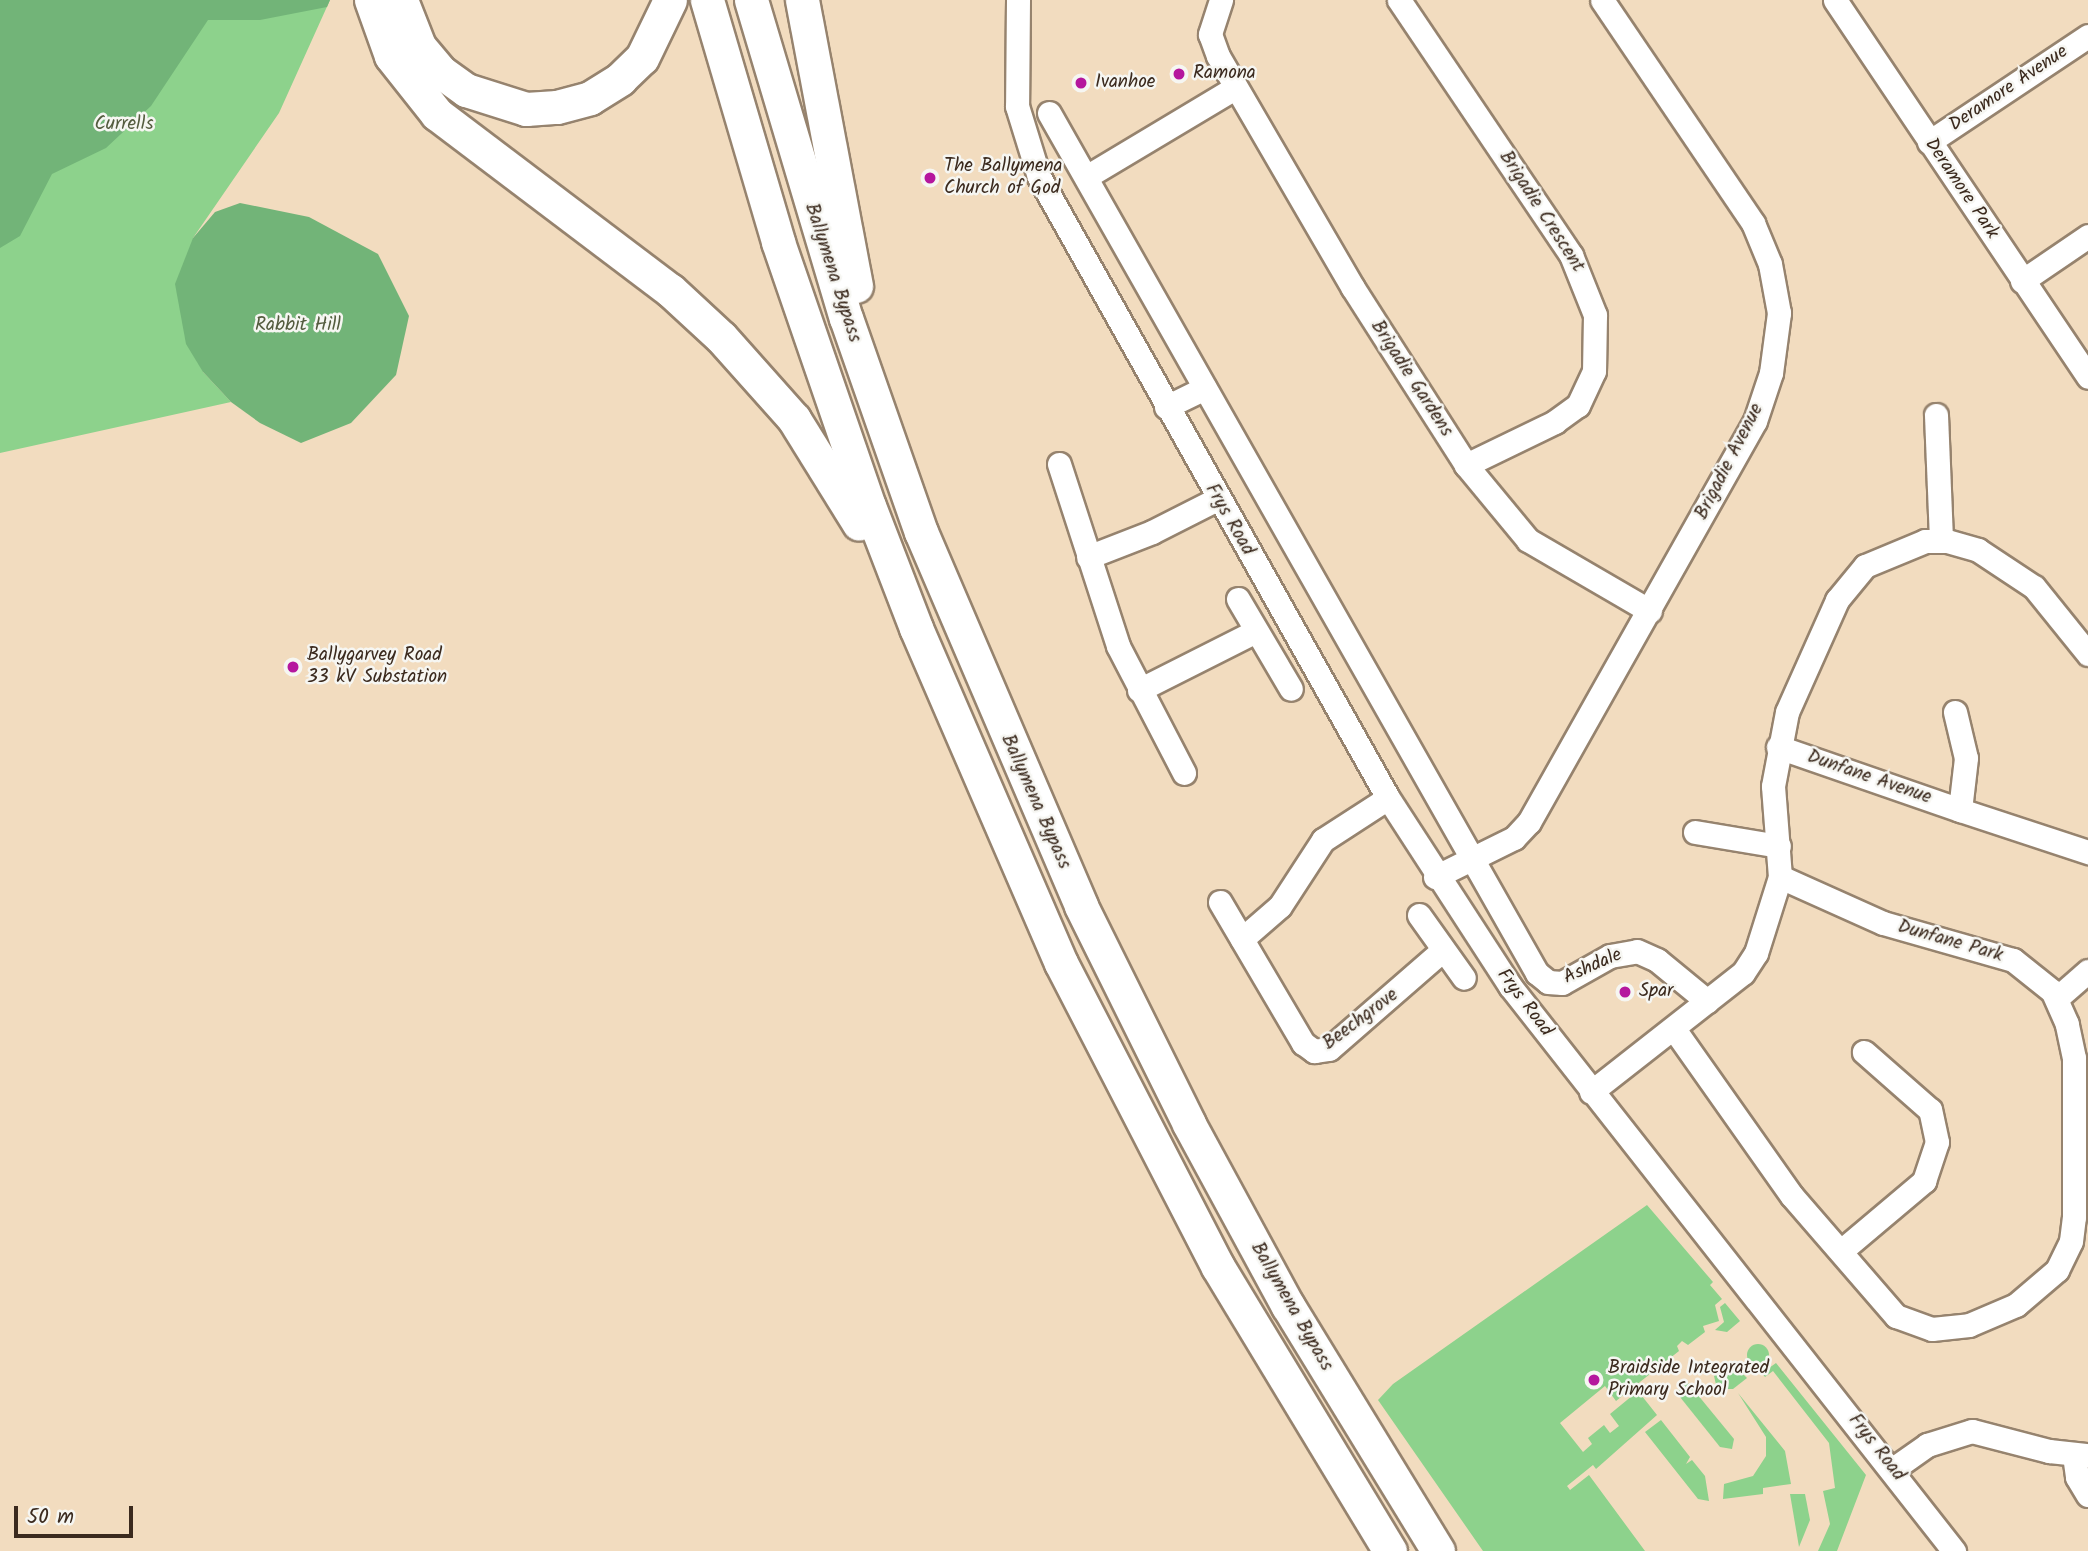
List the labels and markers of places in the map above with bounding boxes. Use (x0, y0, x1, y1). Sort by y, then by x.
place label: Ramona (1193, 63, 1256, 85)
marker: Ramona (1171, 66, 1187, 82)
place label: Ivanhoe (1095, 72, 1155, 94)
marker: Ivanhoe (1073, 75, 1089, 91)
place label: The Ballymena Church of God (944, 156, 1062, 200)
marker: The Ballymena Church of God (922, 170, 938, 186)
place label: Ballygarvey Road 33 kV Substation (307, 645, 447, 689)
marker: Ballygarvey Road 33 kV Substation (285, 659, 301, 675)
place label: Spar (1639, 981, 1673, 1003)
marker: Spar (1617, 984, 1633, 1000)
place label: Braidside Integrated Primary School (1608, 1358, 1769, 1402)
marker: Braidside Integrated Primary School (1586, 1372, 1602, 1388)

